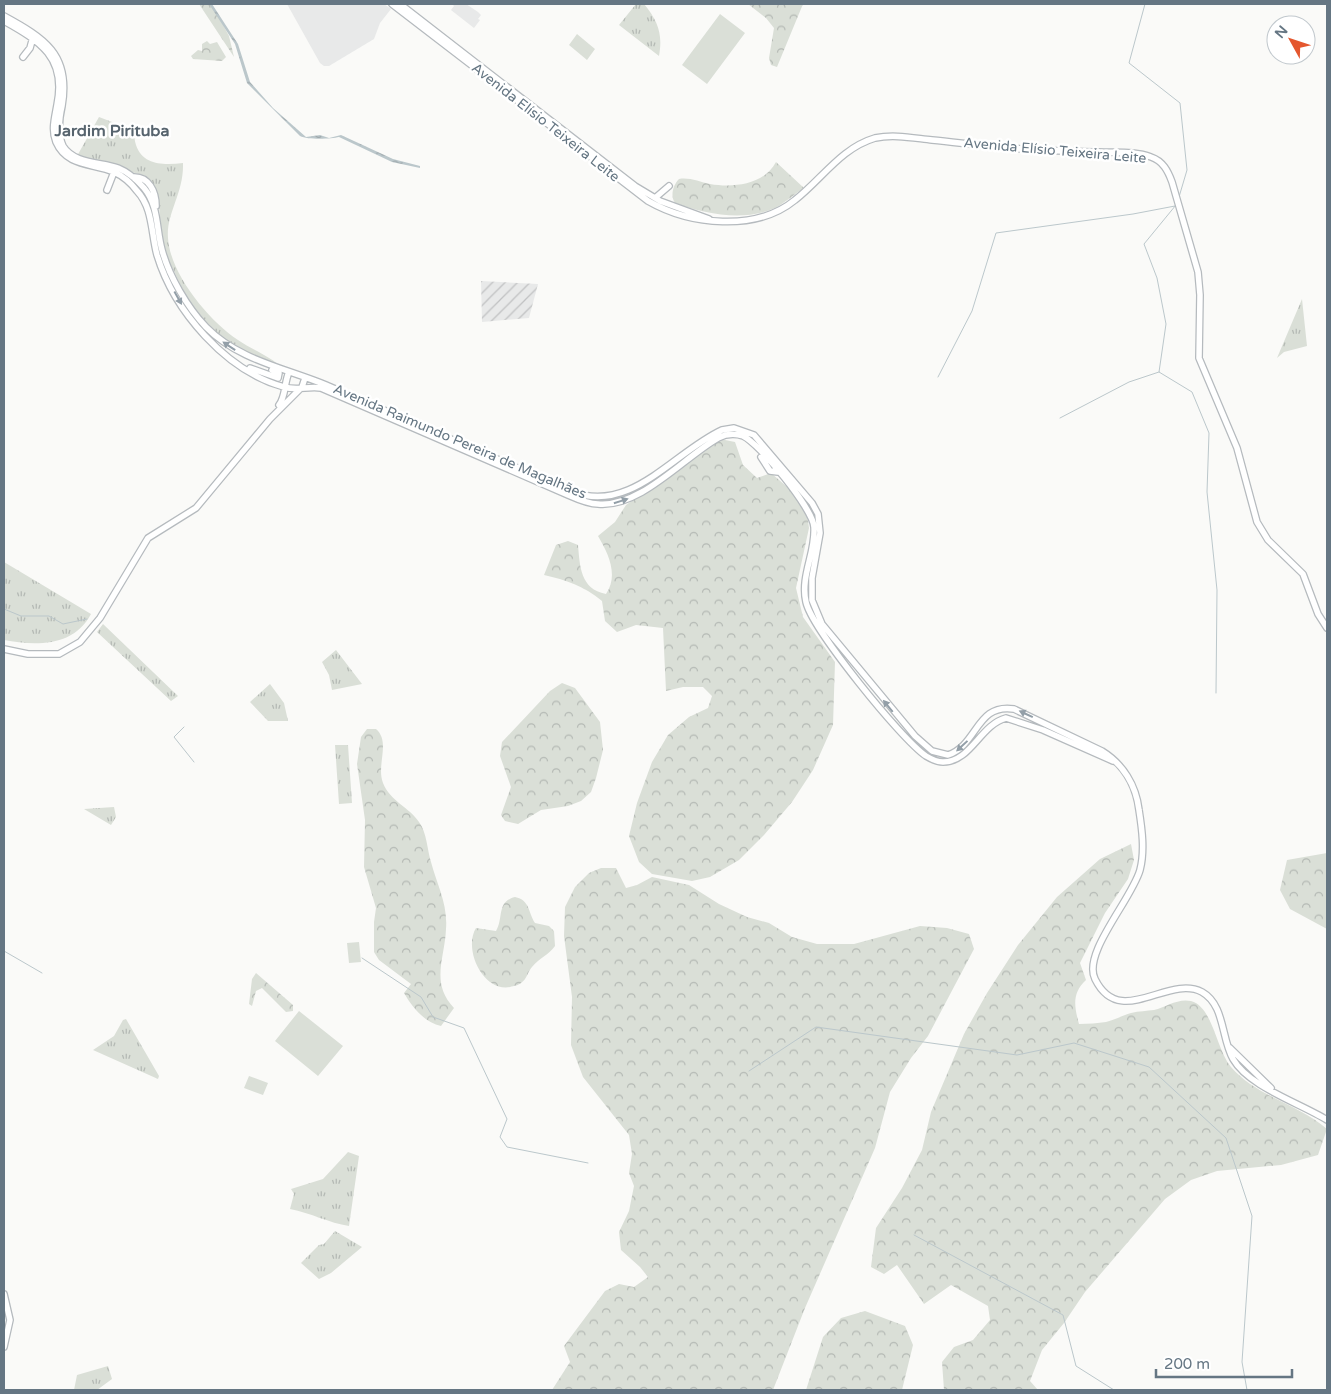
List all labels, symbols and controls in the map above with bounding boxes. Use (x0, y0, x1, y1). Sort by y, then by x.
north arrow (1266, 15, 1316, 65)
text: N (1271, 22, 1292, 42)
street label: Avenida Elísio Teixeira Leite (468, 59, 623, 186)
district label: Jardim Pirituba (54, 121, 169, 141)
street label: Avenida Elísio Teixeira Leite (963, 134, 1147, 167)
one-way arrow (174, 291, 182, 305)
one-way arrow (222, 341, 236, 351)
street label: Avenida Raimundo Pereira de Magalhães (331, 380, 589, 503)
one-way arrow (614, 496, 629, 504)
one-way arrow (883, 700, 894, 713)
one-way arrow (1019, 710, 1033, 718)
one-way arrow (956, 740, 968, 752)
scale bar (1156, 1346, 1292, 1378)
text: 200 m (1164, 1355, 1210, 1373)

